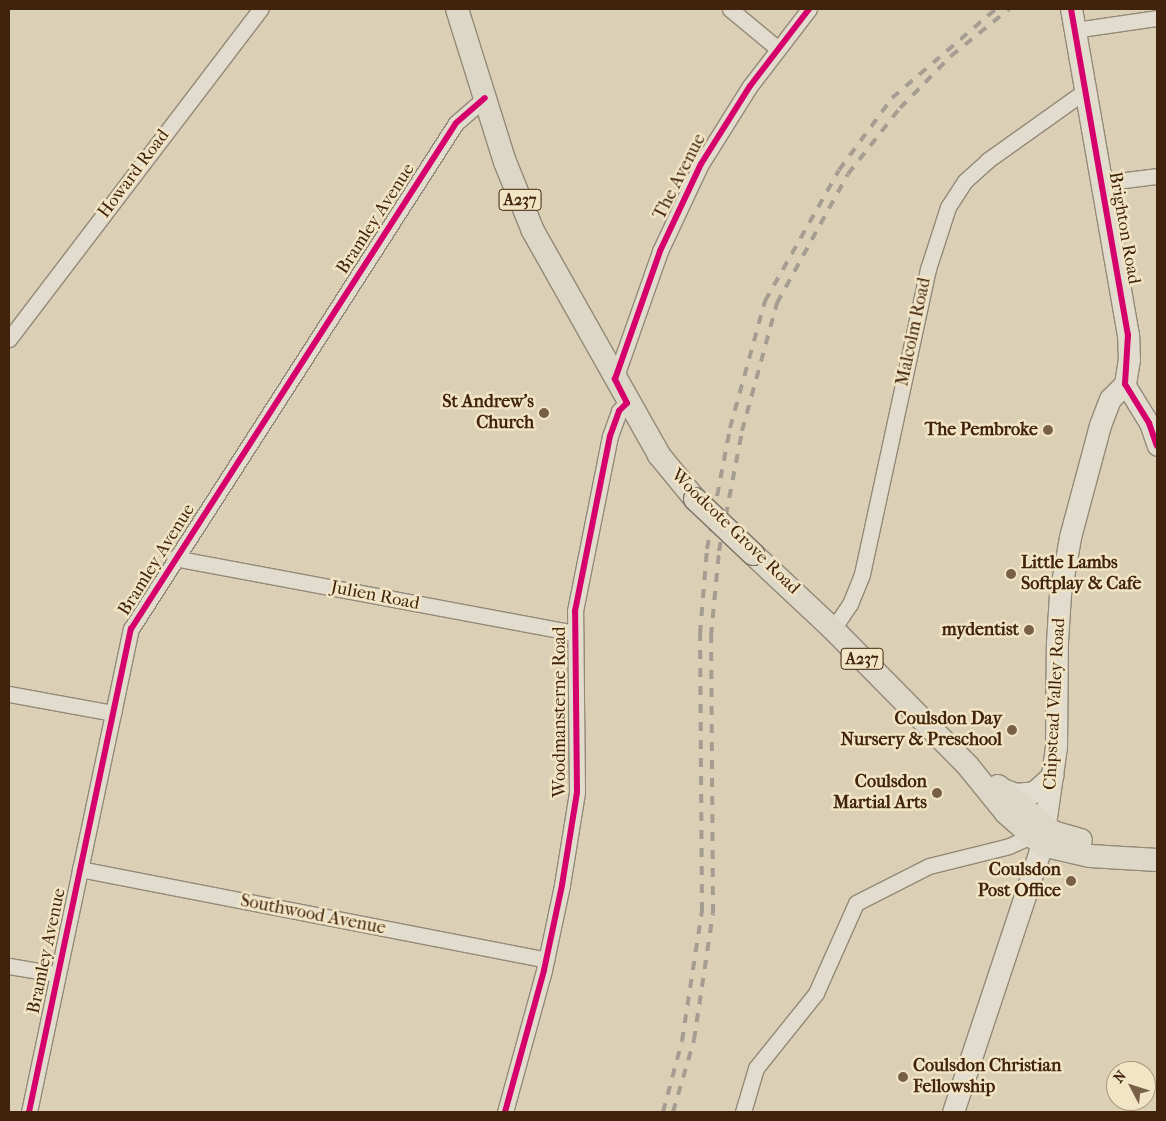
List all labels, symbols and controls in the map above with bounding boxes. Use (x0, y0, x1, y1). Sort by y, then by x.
street label: Howard Road (94, 125, 174, 223)
street label: The Avenue (649, 130, 711, 224)
street label: Bramley Avenue (332, 160, 420, 278)
street label: Brighton Road (1103, 170, 1145, 286)
road number: A237 (498, 186, 542, 214)
street label: Malcolm Road (892, 276, 936, 388)
place label: St Andrew's Church (442, 392, 534, 434)
marker: St Andrew's Church (538, 407, 550, 419)
place label: The Pembroke (925, 419, 1038, 441)
marker: The Pembroke (1042, 424, 1054, 436)
street label: Woodcote Grove Road (666, 465, 804, 599)
street label: Bramley Avenue (114, 500, 200, 620)
place label: Little Lambs Softplay & Cafe (1021, 553, 1141, 596)
marker: Little Lambs Softplay & Cafe (1005, 568, 1017, 580)
street label: Julien Road (329, 577, 421, 615)
street label: Chipstead Valley Road (1040, 617, 1070, 791)
place label: mydentist (942, 619, 1019, 641)
marker: mydentist (1023, 624, 1035, 636)
street label: Woodmansterne Road (549, 626, 571, 798)
road number: A237 (840, 646, 884, 672)
place label: Coulsdon Day Nursery & Preschool (841, 709, 1002, 752)
marker: Coulsdon Day Nursery & Preschool (1006, 724, 1018, 736)
place label: Coulsdon Martial Arts (833, 772, 927, 814)
marker: Coulsdon Martial Arts (931, 787, 943, 799)
place label: Coulsdon Post Office (978, 860, 1061, 902)
marker: Coulsdon Post Office (1065, 875, 1077, 887)
street label: Bramley Avenue (23, 886, 71, 1016)
street label: Southwood Avenue (238, 890, 388, 940)
place label: Coulsdon Christian Fellowship (913, 1056, 1061, 1098)
north arrow (1106, 1061, 1156, 1111)
text: N (1110, 1067, 1130, 1086)
marker: Coulsdon Christian Fellowship (897, 1071, 909, 1083)

